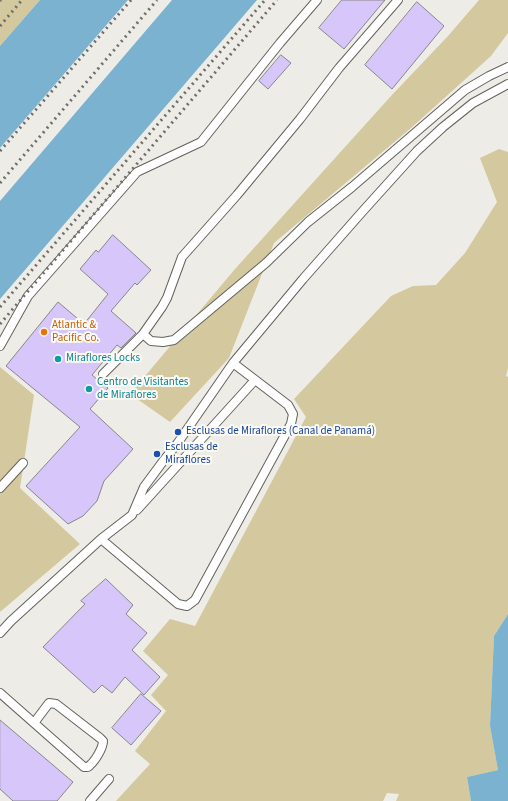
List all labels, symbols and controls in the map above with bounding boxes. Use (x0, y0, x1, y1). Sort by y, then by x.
place label: Atlantic & Pacific Co. (52, 319, 99, 345)
marker: Atlantic & Pacific Co. (39, 327, 49, 337)
place label: Miraflores Locks (66, 352, 140, 366)
marker: Miraflores Locks (53, 354, 63, 364)
place label: Centro de Visitantes de Miraflores (97, 376, 188, 402)
marker: Centro de Visitantes de Miraflores (84, 384, 94, 394)
place label: Esclusas de Miraflores (Canal de Panamá) (186, 425, 375, 439)
marker: Esclusas de Miraflores (Canal de Panamá) (173, 427, 183, 437)
place label: Esclusas de Miraflores (165, 441, 218, 467)
marker: Esclusas de Miraflores (152, 449, 162, 459)

